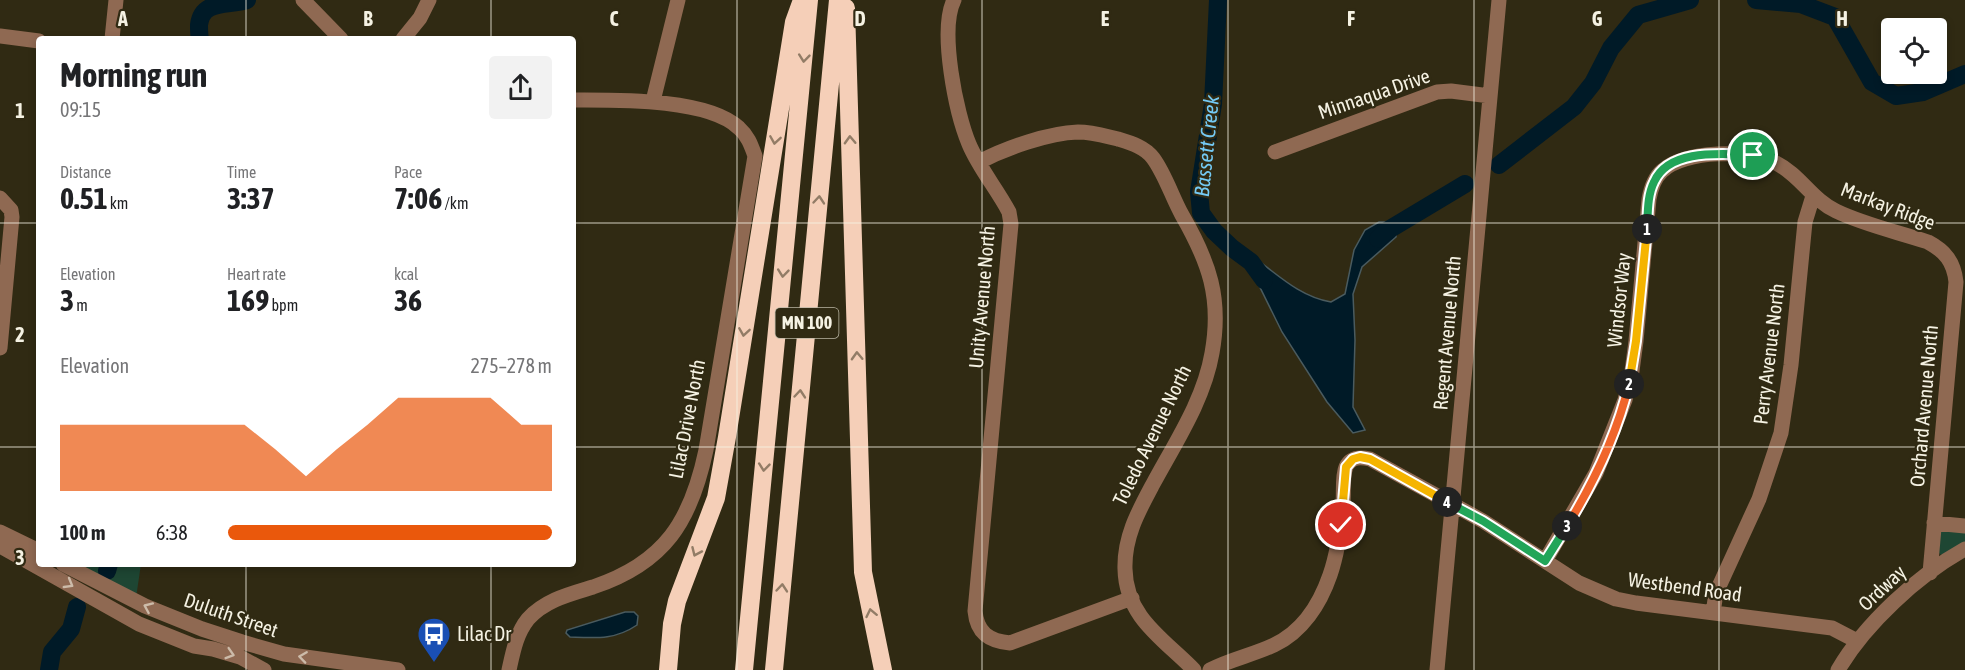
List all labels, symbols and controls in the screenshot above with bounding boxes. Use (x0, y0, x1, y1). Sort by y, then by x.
text: A (117, 7, 128, 30)
text: B (363, 7, 373, 30)
text: C (610, 7, 619, 30)
text: D (854, 7, 866, 30)
text: E (1101, 7, 1110, 30)
text: F (1347, 7, 1355, 30)
text: G (1592, 7, 1603, 30)
text: H (1836, 7, 1848, 30)
map controls (1881, 18, 1947, 84)
button: locate (1881, 18, 1947, 84)
one-way arrow (798, 54, 811, 63)
text: Morning run (60, 56, 207, 94)
button: share (489, 56, 552, 119)
street label: Minnaqua Drive (1315, 64, 1433, 123)
water label: Bassett Creek (1189, 93, 1223, 198)
text: 09:15 (60, 98, 101, 121)
text: 1 (15, 99, 25, 122)
pin (1727, 129, 1778, 180)
one-way arrow (769, 135, 781, 144)
one-way arrow (844, 136, 857, 145)
icon: arrive (1736, 138, 1769, 171)
text: Distance (60, 163, 111, 181)
text: Time (227, 163, 256, 181)
text: Pace (394, 163, 422, 181)
street label: Markay Ridge (1838, 177, 1939, 234)
text: 0.51 (60, 181, 108, 215)
text: 3:37 (227, 181, 275, 215)
text: 7:06 (394, 181, 442, 215)
text: km (108, 194, 128, 212)
text: /km (442, 194, 468, 212)
one-way arrow (812, 195, 825, 204)
pin: 1 (1632, 214, 1662, 244)
text: 1 (1643, 220, 1651, 238)
street label: Unity Avenue North (964, 225, 999, 369)
street label: Windsor Way (1602, 252, 1635, 348)
street label: Regent Avenue North (1428, 255, 1465, 411)
text: Elevation (60, 265, 115, 283)
text: Heart rate (227, 265, 286, 283)
text: kcal (394, 265, 418, 283)
one-way arrow (777, 269, 790, 278)
street label: Perry Avenue North (1748, 282, 1789, 426)
text: 3 (60, 283, 74, 317)
text: 169 (227, 283, 269, 317)
text: 36 (394, 283, 422, 317)
text: m (74, 296, 88, 314)
text: bpm (269, 296, 298, 314)
road number: MN 100 (776, 308, 838, 338)
text: 2 (15, 323, 25, 346)
street label: Orchard Avenue North (1905, 324, 1942, 488)
one-way arrow (738, 327, 751, 337)
one-way arrow (851, 351, 863, 360)
text: Elevation (60, 354, 129, 377)
text: 275–278 m (470, 354, 552, 377)
street label: Lilac Drive North (664, 357, 709, 480)
street label: Toledo Avenue North (1108, 361, 1195, 509)
pin: 2 (1614, 369, 1644, 399)
text: 2 (1625, 375, 1633, 393)
one-way arrow (793, 389, 806, 398)
one-way arrow (758, 463, 771, 472)
pin: 4 (1432, 487, 1462, 517)
text: 4 (1443, 493, 1451, 511)
pin (1315, 499, 1366, 550)
icon: check (1324, 508, 1357, 541)
pin: 3 (1552, 511, 1582, 541)
text: 3 (1563, 517, 1571, 535)
text: 100 m (60, 521, 105, 544)
text: 6:38 (156, 521, 188, 544)
text: 3 (15, 546, 25, 569)
one-way arrow (691, 546, 703, 557)
street label: Ordway (1853, 560, 1910, 615)
street label: Westbend Road (1627, 567, 1743, 606)
one-way arrow (63, 577, 73, 589)
one-way arrow (775, 583, 788, 592)
street label: Duluth Street (181, 588, 281, 641)
one-way arrow (143, 602, 154, 614)
one-way arrow (865, 608, 878, 618)
bus stop icon: Lilac Dr (416, 616, 452, 663)
place label: Lilac Dr (457, 622, 512, 645)
one-way arrow (224, 647, 235, 659)
one-way arrow (299, 651, 308, 664)

